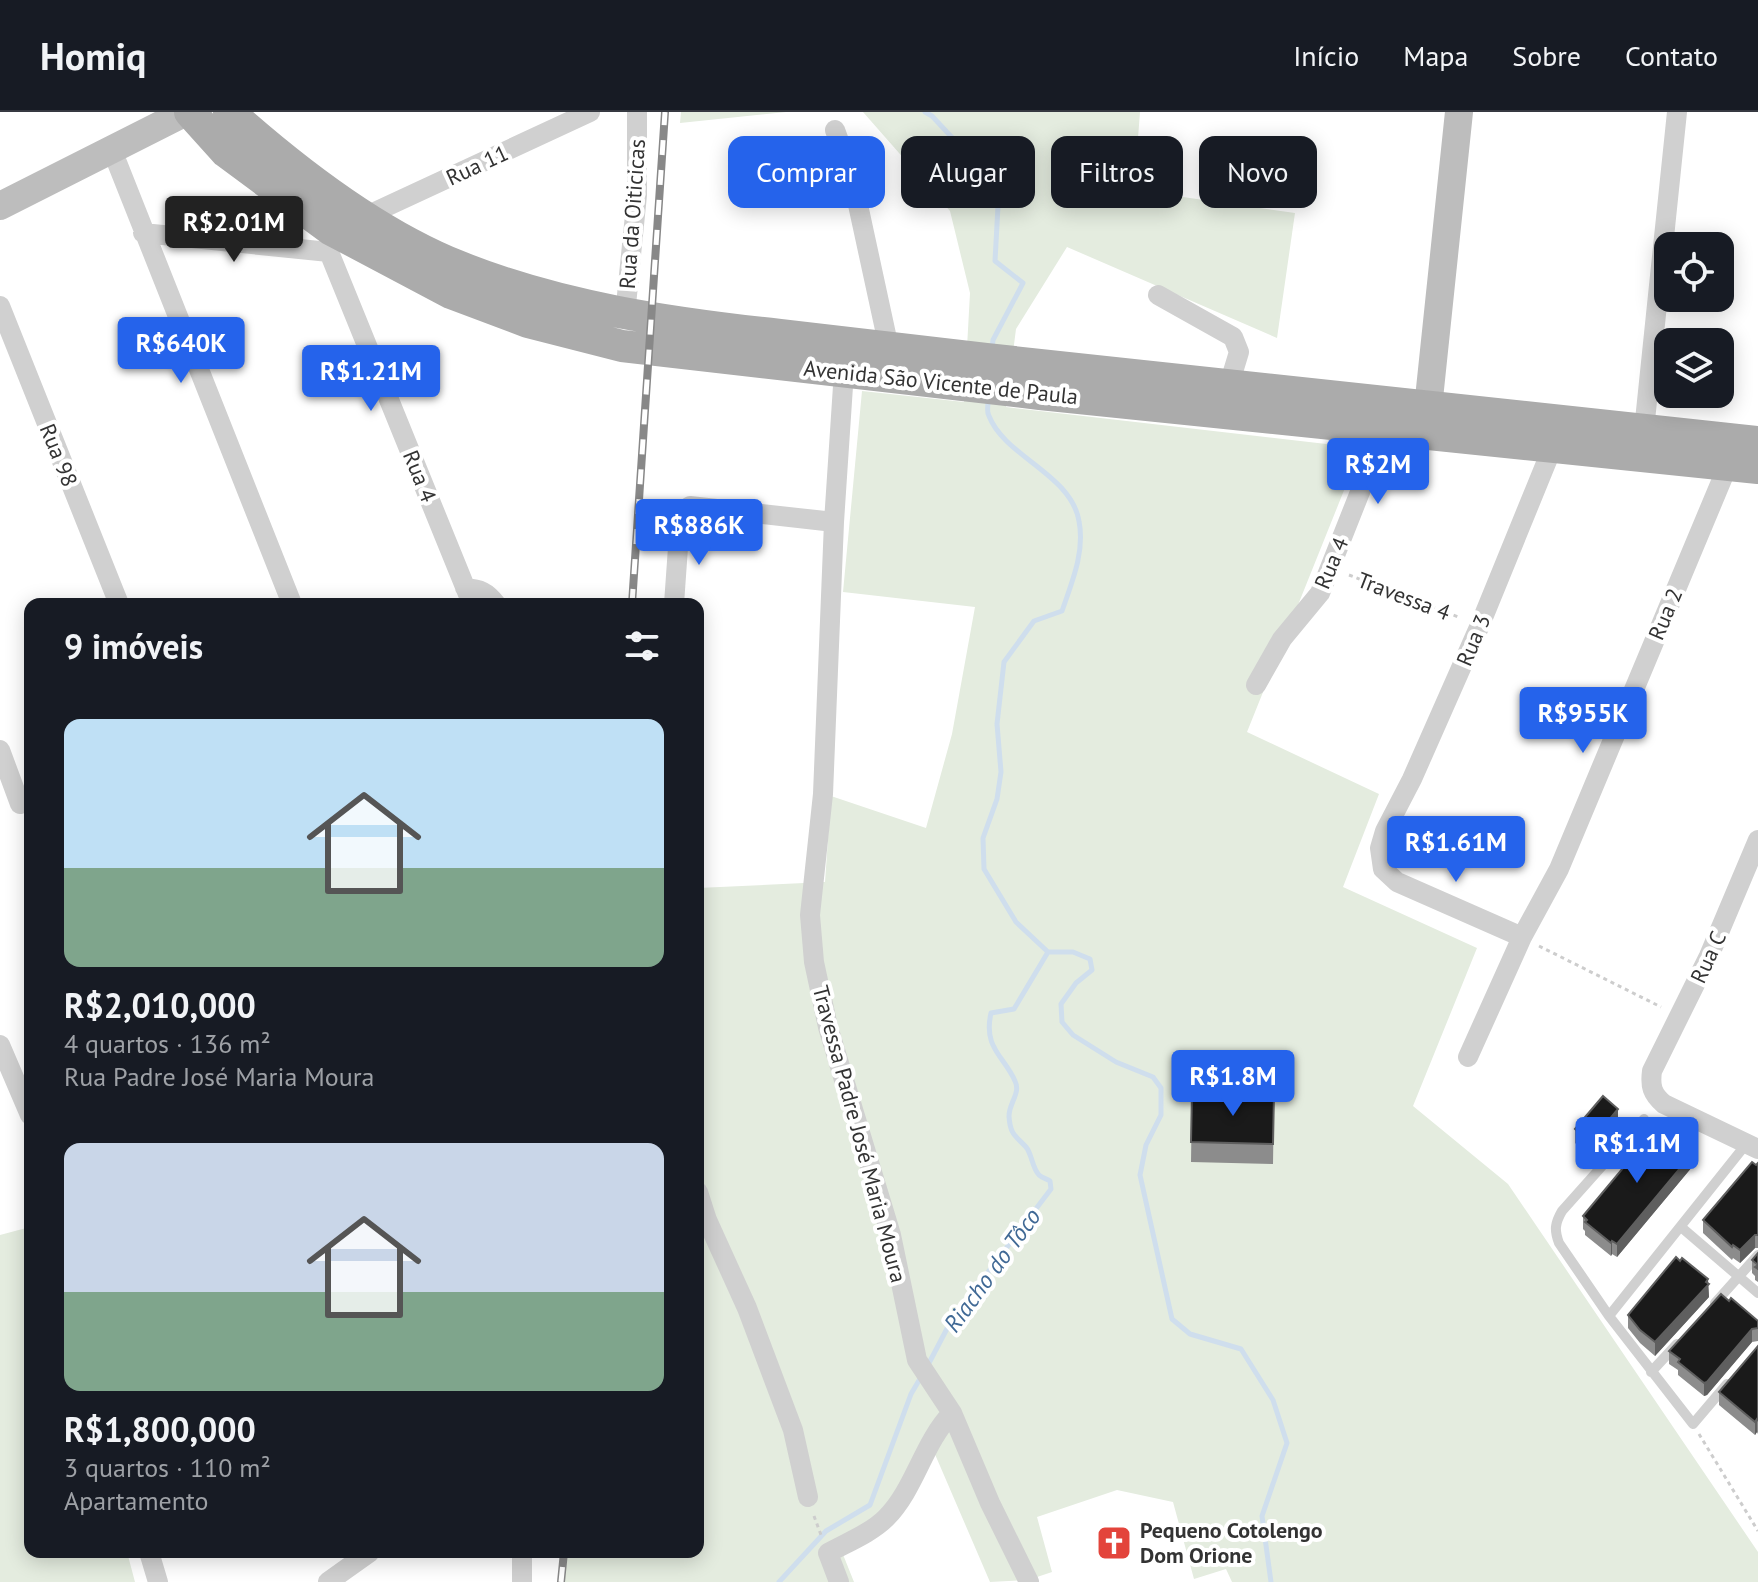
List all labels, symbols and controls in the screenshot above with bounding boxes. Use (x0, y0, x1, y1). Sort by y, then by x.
text: Homiq (40, 31, 146, 80)
text: Início (1293, 37, 1359, 74)
text: Mapa (1403, 37, 1468, 74)
text: Sobre (1512, 37, 1581, 74)
text: Contato (1625, 37, 1718, 74)
chip: Comprar (728, 136, 885, 208)
chip: Alugar (901, 136, 1035, 208)
chip: Filtros (1051, 136, 1183, 208)
chip: Novo (1199, 136, 1317, 208)
street label: Rua 11 (441, 138, 513, 192)
street label: Rua da Oiticicas (613, 138, 651, 290)
pin: R$2.01M (160, 196, 308, 264)
text: R$2.01M (183, 205, 285, 238)
map controls (1654, 232, 1734, 408)
button: locate (1654, 232, 1734, 312)
pin: R$640K (116, 317, 246, 385)
text: R$640K (136, 326, 226, 359)
button: layers (1654, 328, 1734, 408)
pin: R$1.21M (297, 345, 445, 413)
text: R$1.21M (320, 354, 422, 387)
street label: Avenida São Vicente de Paula (802, 354, 1080, 410)
street label: Rua 98 (34, 419, 84, 491)
pin: R$2M (1331, 438, 1425, 506)
street label: Rua 4 (397, 446, 443, 506)
text: R$2M (1345, 447, 1411, 480)
pin: R$886K (634, 499, 764, 567)
text: R$886K (654, 508, 744, 541)
street label: Rua 4 (1308, 533, 1354, 593)
street label: Travessa 4 (1354, 566, 1454, 626)
street label: Rua 2 (1642, 584, 1688, 644)
street label: Rua 3 (1450, 610, 1496, 670)
text: 9 imóveis (64, 624, 203, 668)
icon: filters (620, 624, 664, 668)
pin: R$955K (1518, 687, 1648, 755)
text: R$955K (1538, 696, 1628, 729)
icon: home (292, 771, 436, 915)
pin: R$1.61M (1382, 816, 1530, 884)
text: R$1.61M (1405, 825, 1507, 858)
street label: Rua C (1684, 927, 1732, 987)
street label: Travessa Padre José Maria Moura (807, 982, 913, 1286)
text: R$2,010,000 (64, 983, 256, 1027)
text: 4 quartos · 136 m² (64, 1027, 271, 1060)
pin: R$1.8M (1168, 1050, 1298, 1118)
text: R$1.8M (1189, 1059, 1277, 1092)
text: Rua Padre José Maria Moura (64, 1060, 375, 1093)
pin: R$1.1M (1572, 1117, 1702, 1185)
text: R$1.1M (1593, 1126, 1681, 1159)
icon: home (292, 1195, 436, 1339)
water label: Riacho do Tôco (937, 1202, 1047, 1338)
text: R$1,800,000 (64, 1407, 256, 1451)
text: 3 quartos · 110 m² (64, 1451, 271, 1484)
text: Apartamento (64, 1484, 209, 1517)
place label: Pequeno Cotolengo Dom Orione (1140, 1516, 1323, 1569)
church icon: Pequeno Cotolengo Dom Orione (1095, 1524, 1133, 1562)

